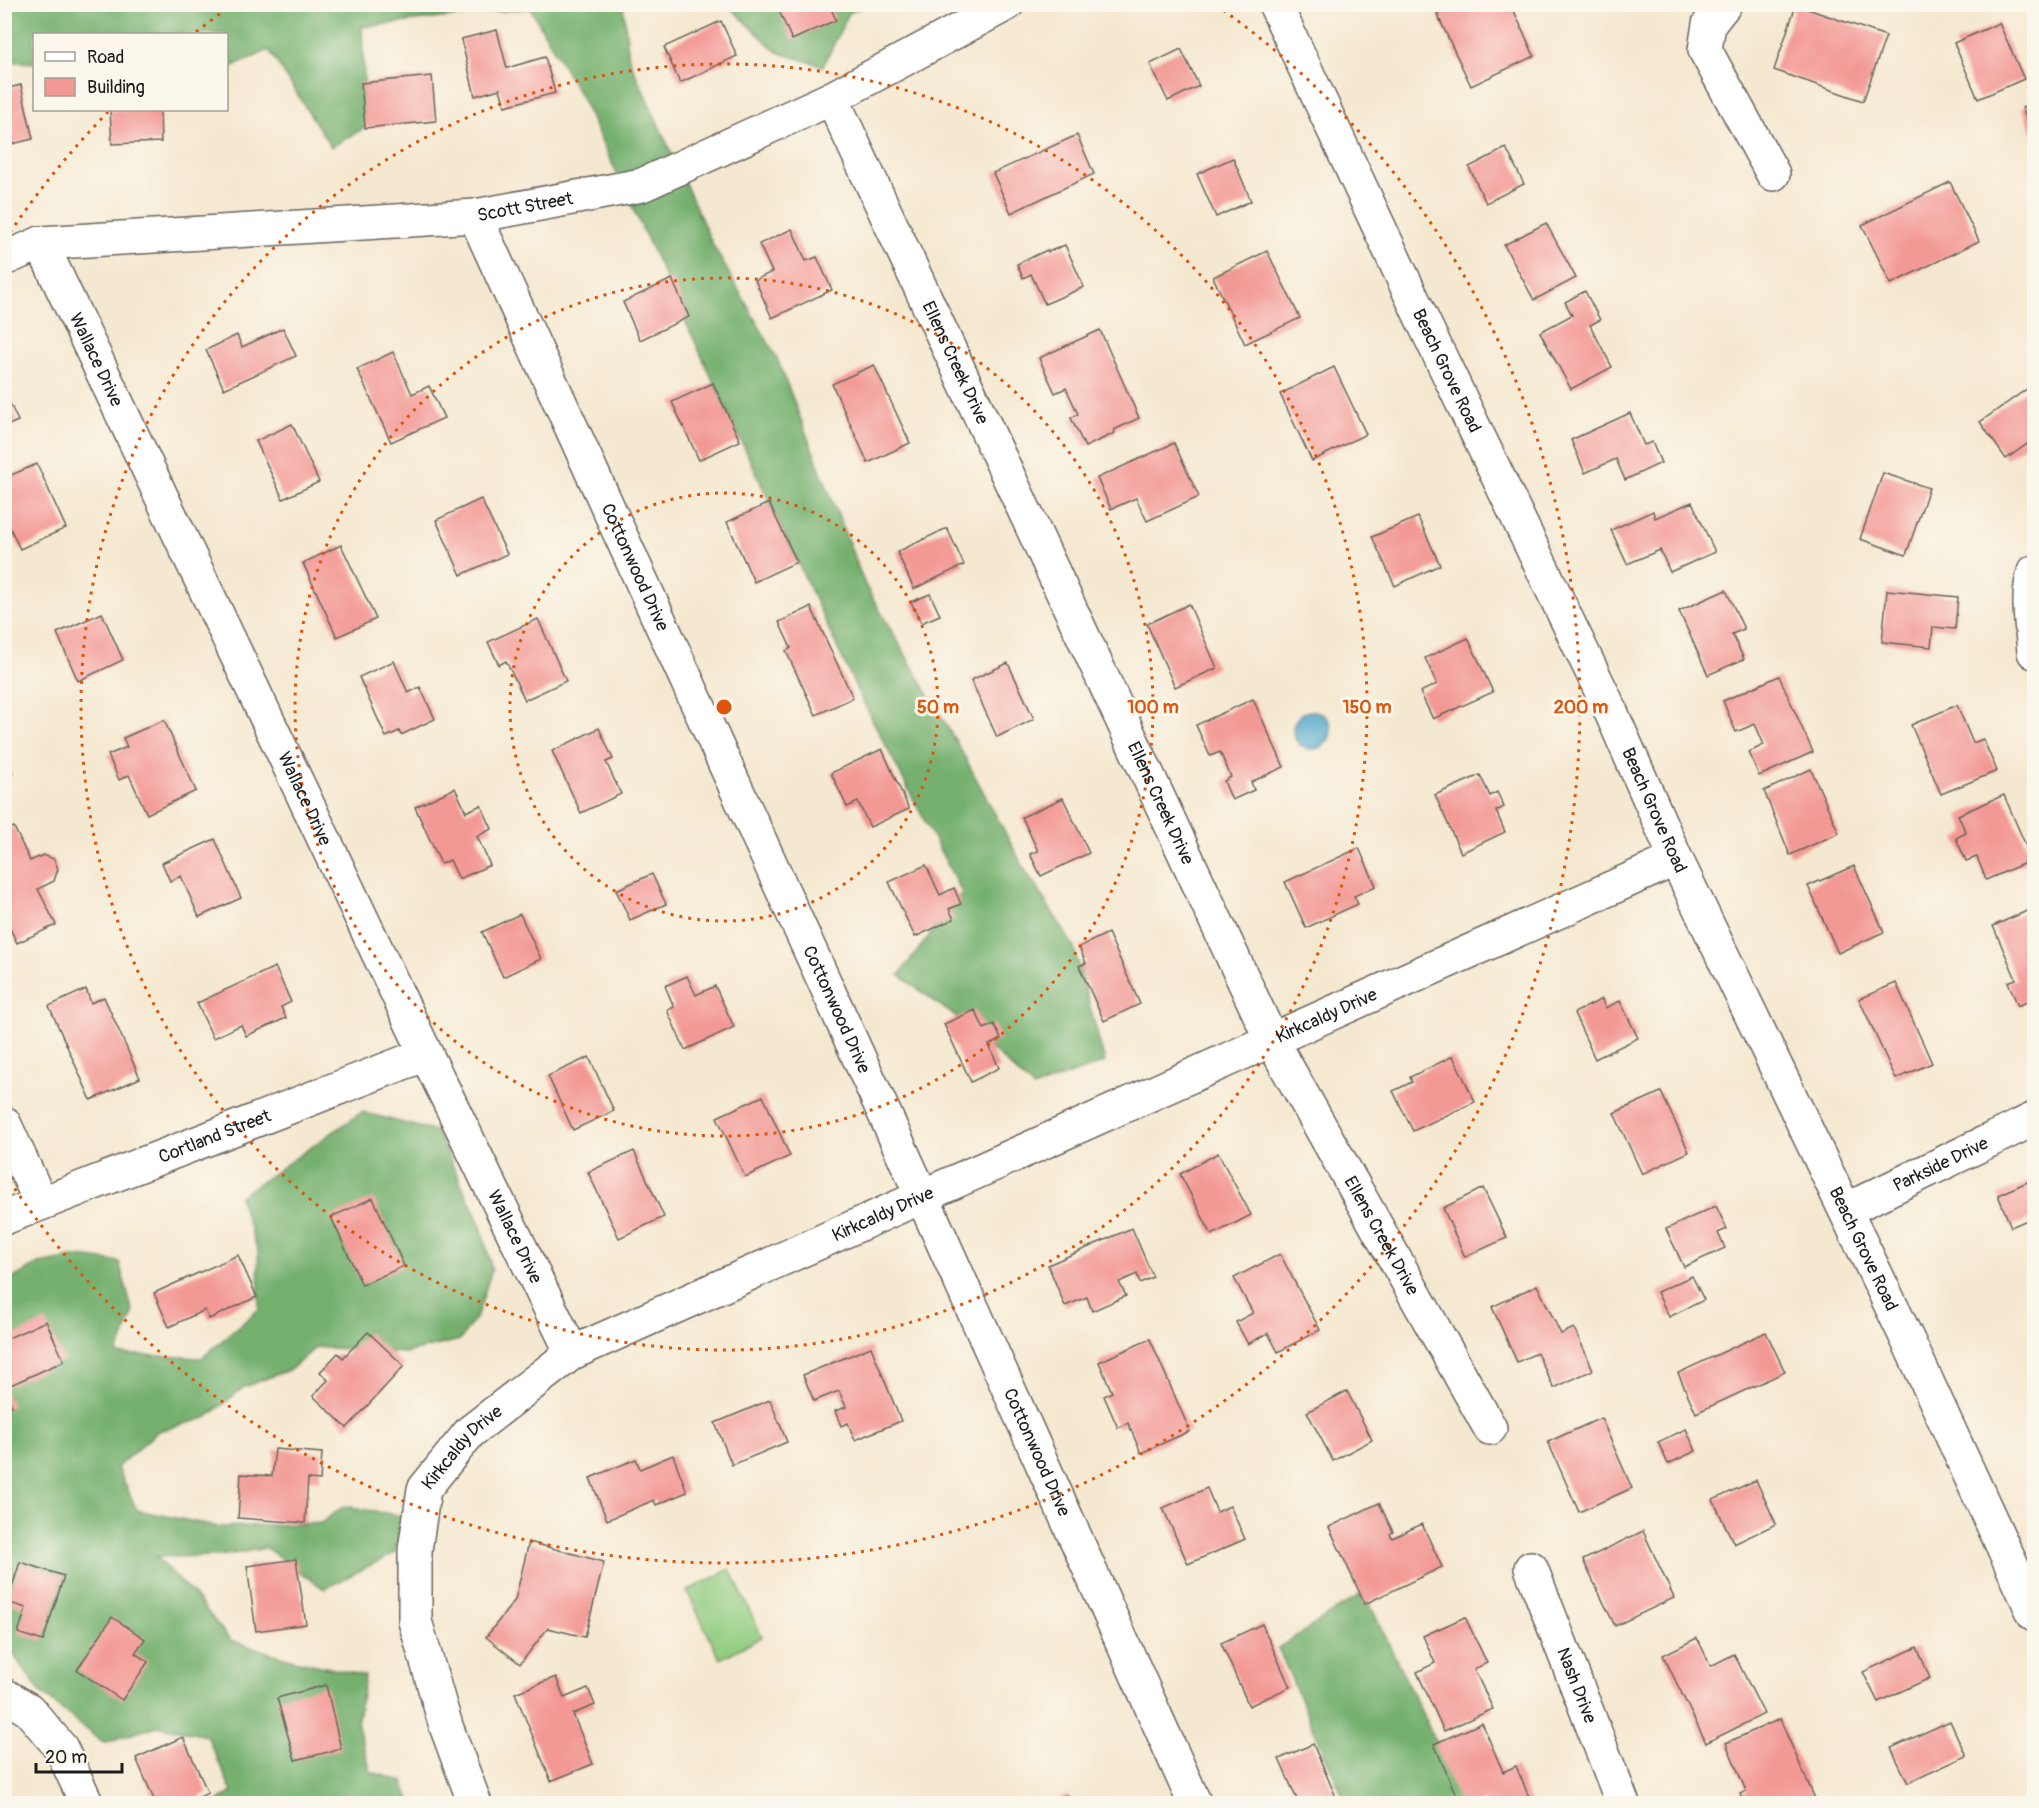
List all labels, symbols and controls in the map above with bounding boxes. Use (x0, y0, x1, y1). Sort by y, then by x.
legend (33, 33, 228, 111)
text: Road (87, 46, 124, 69)
text: Building (87, 76, 145, 99)
street label: Scott Street (475, 187, 575, 227)
street label: Ellens Creek Drive (916, 298, 994, 428)
street label: Beach Grove Road (1407, 305, 1486, 437)
street label: Wallace Drive (64, 309, 128, 410)
street label: Cottonwood Drive (596, 500, 674, 635)
text: 50 m (917, 696, 959, 719)
text: 100 m (1127, 696, 1179, 719)
text: 150 m (1343, 696, 1392, 719)
text: 200 m (1554, 696, 1608, 719)
centre of rings (714, 697, 734, 717)
street label: Ellens Creek Drive (1122, 738, 1199, 869)
street label: Beach Grove Road (1616, 744, 1692, 877)
street label: Wallace Drive (272, 748, 336, 850)
street label: Cottonwood Drive (797, 942, 876, 1077)
street label: Kirkcaldy Drive (1272, 983, 1381, 1049)
street label: Cortland Street (155, 1104, 275, 1169)
street label: Parkside Drive (1889, 1132, 1992, 1198)
street label: Ellens Creek Drive (1339, 1172, 1424, 1300)
street label: Kirkcaldy Drive (829, 1182, 937, 1247)
street label: Beach Grove Road (1824, 1183, 1903, 1315)
street label: Wallace Drive (482, 1186, 547, 1287)
street label: Cottonwood Drive (998, 1385, 1075, 1520)
street label: Kirkcaldy Drive (417, 1400, 507, 1495)
street label: Nash Drive (1551, 1644, 1601, 1727)
scale bar (36, 1736, 122, 1774)
text: 20 m (45, 1746, 87, 1769)

